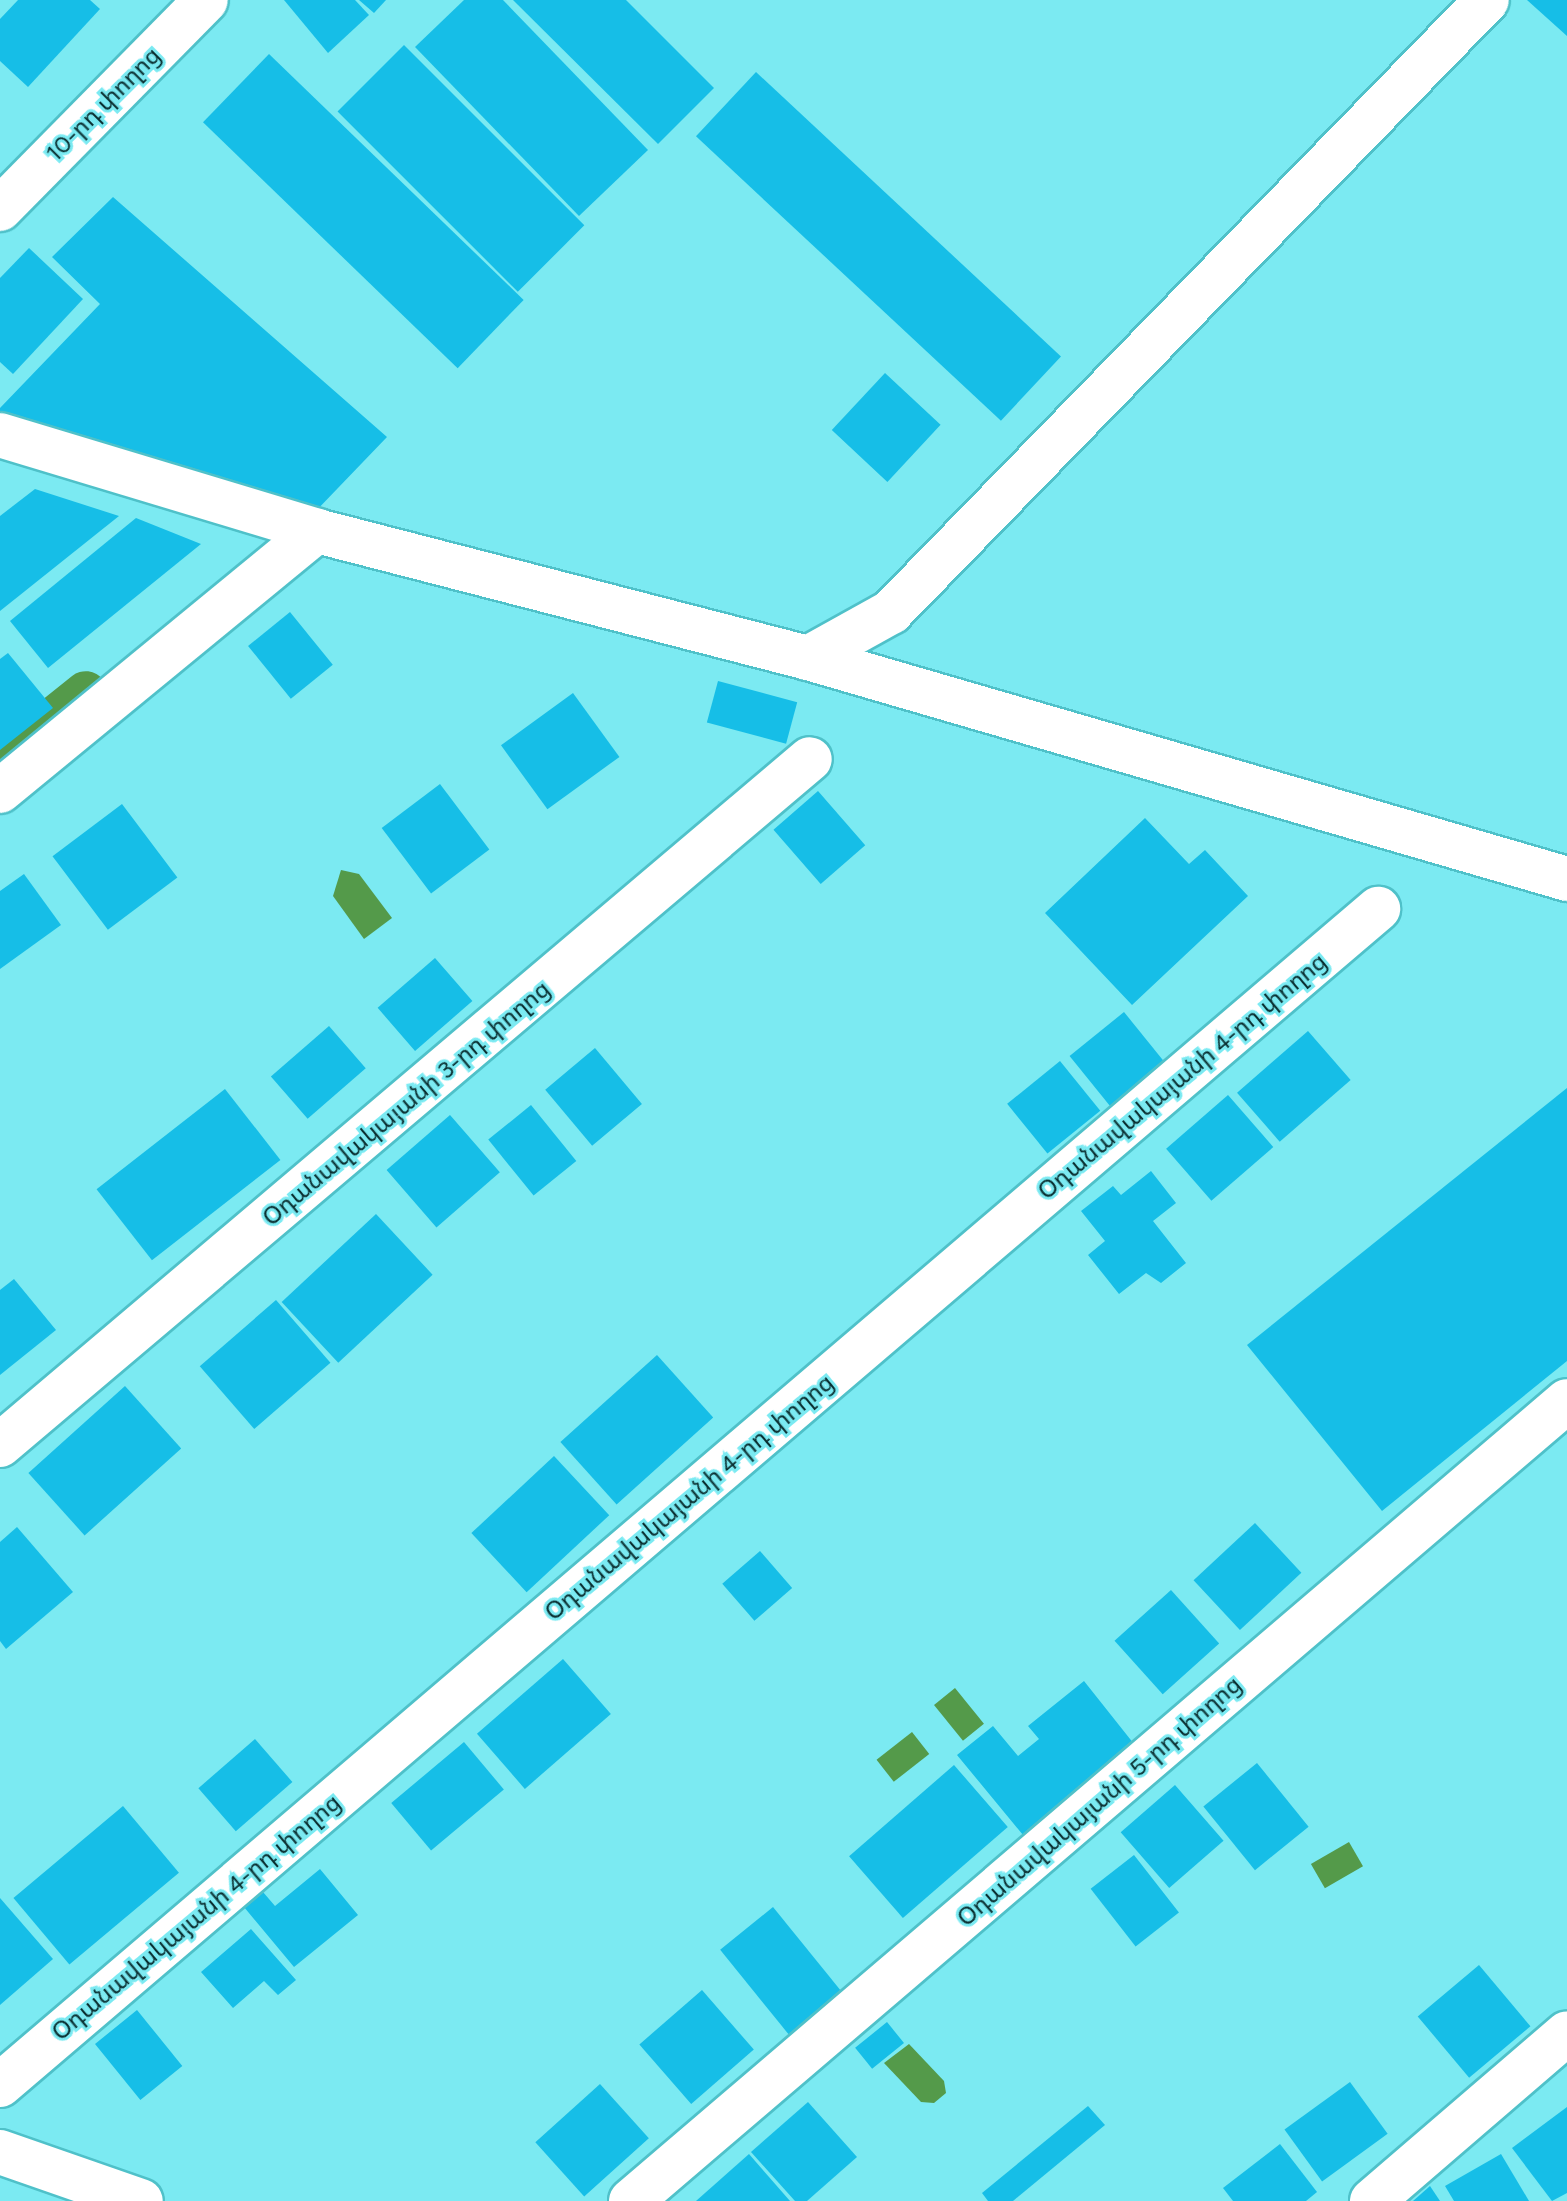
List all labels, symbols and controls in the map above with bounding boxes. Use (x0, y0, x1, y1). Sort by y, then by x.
street label: 10-րդ փողոց (40, 41, 166, 167)
street label: Օդանավակայանի 4-րդ փողոց (1032, 947, 1332, 1205)
street label: Օդանավակայանի 3-րդ փողոց (256, 974, 556, 1232)
street label: Օդանավակայանի 4-րդ փողոց (539, 1368, 839, 1626)
street label: Օդանավակայանի 5-րդ փողոց (951, 1670, 1247, 1932)
street label: Օդանավակայանի 4-րդ փողոց (46, 1788, 346, 2046)

